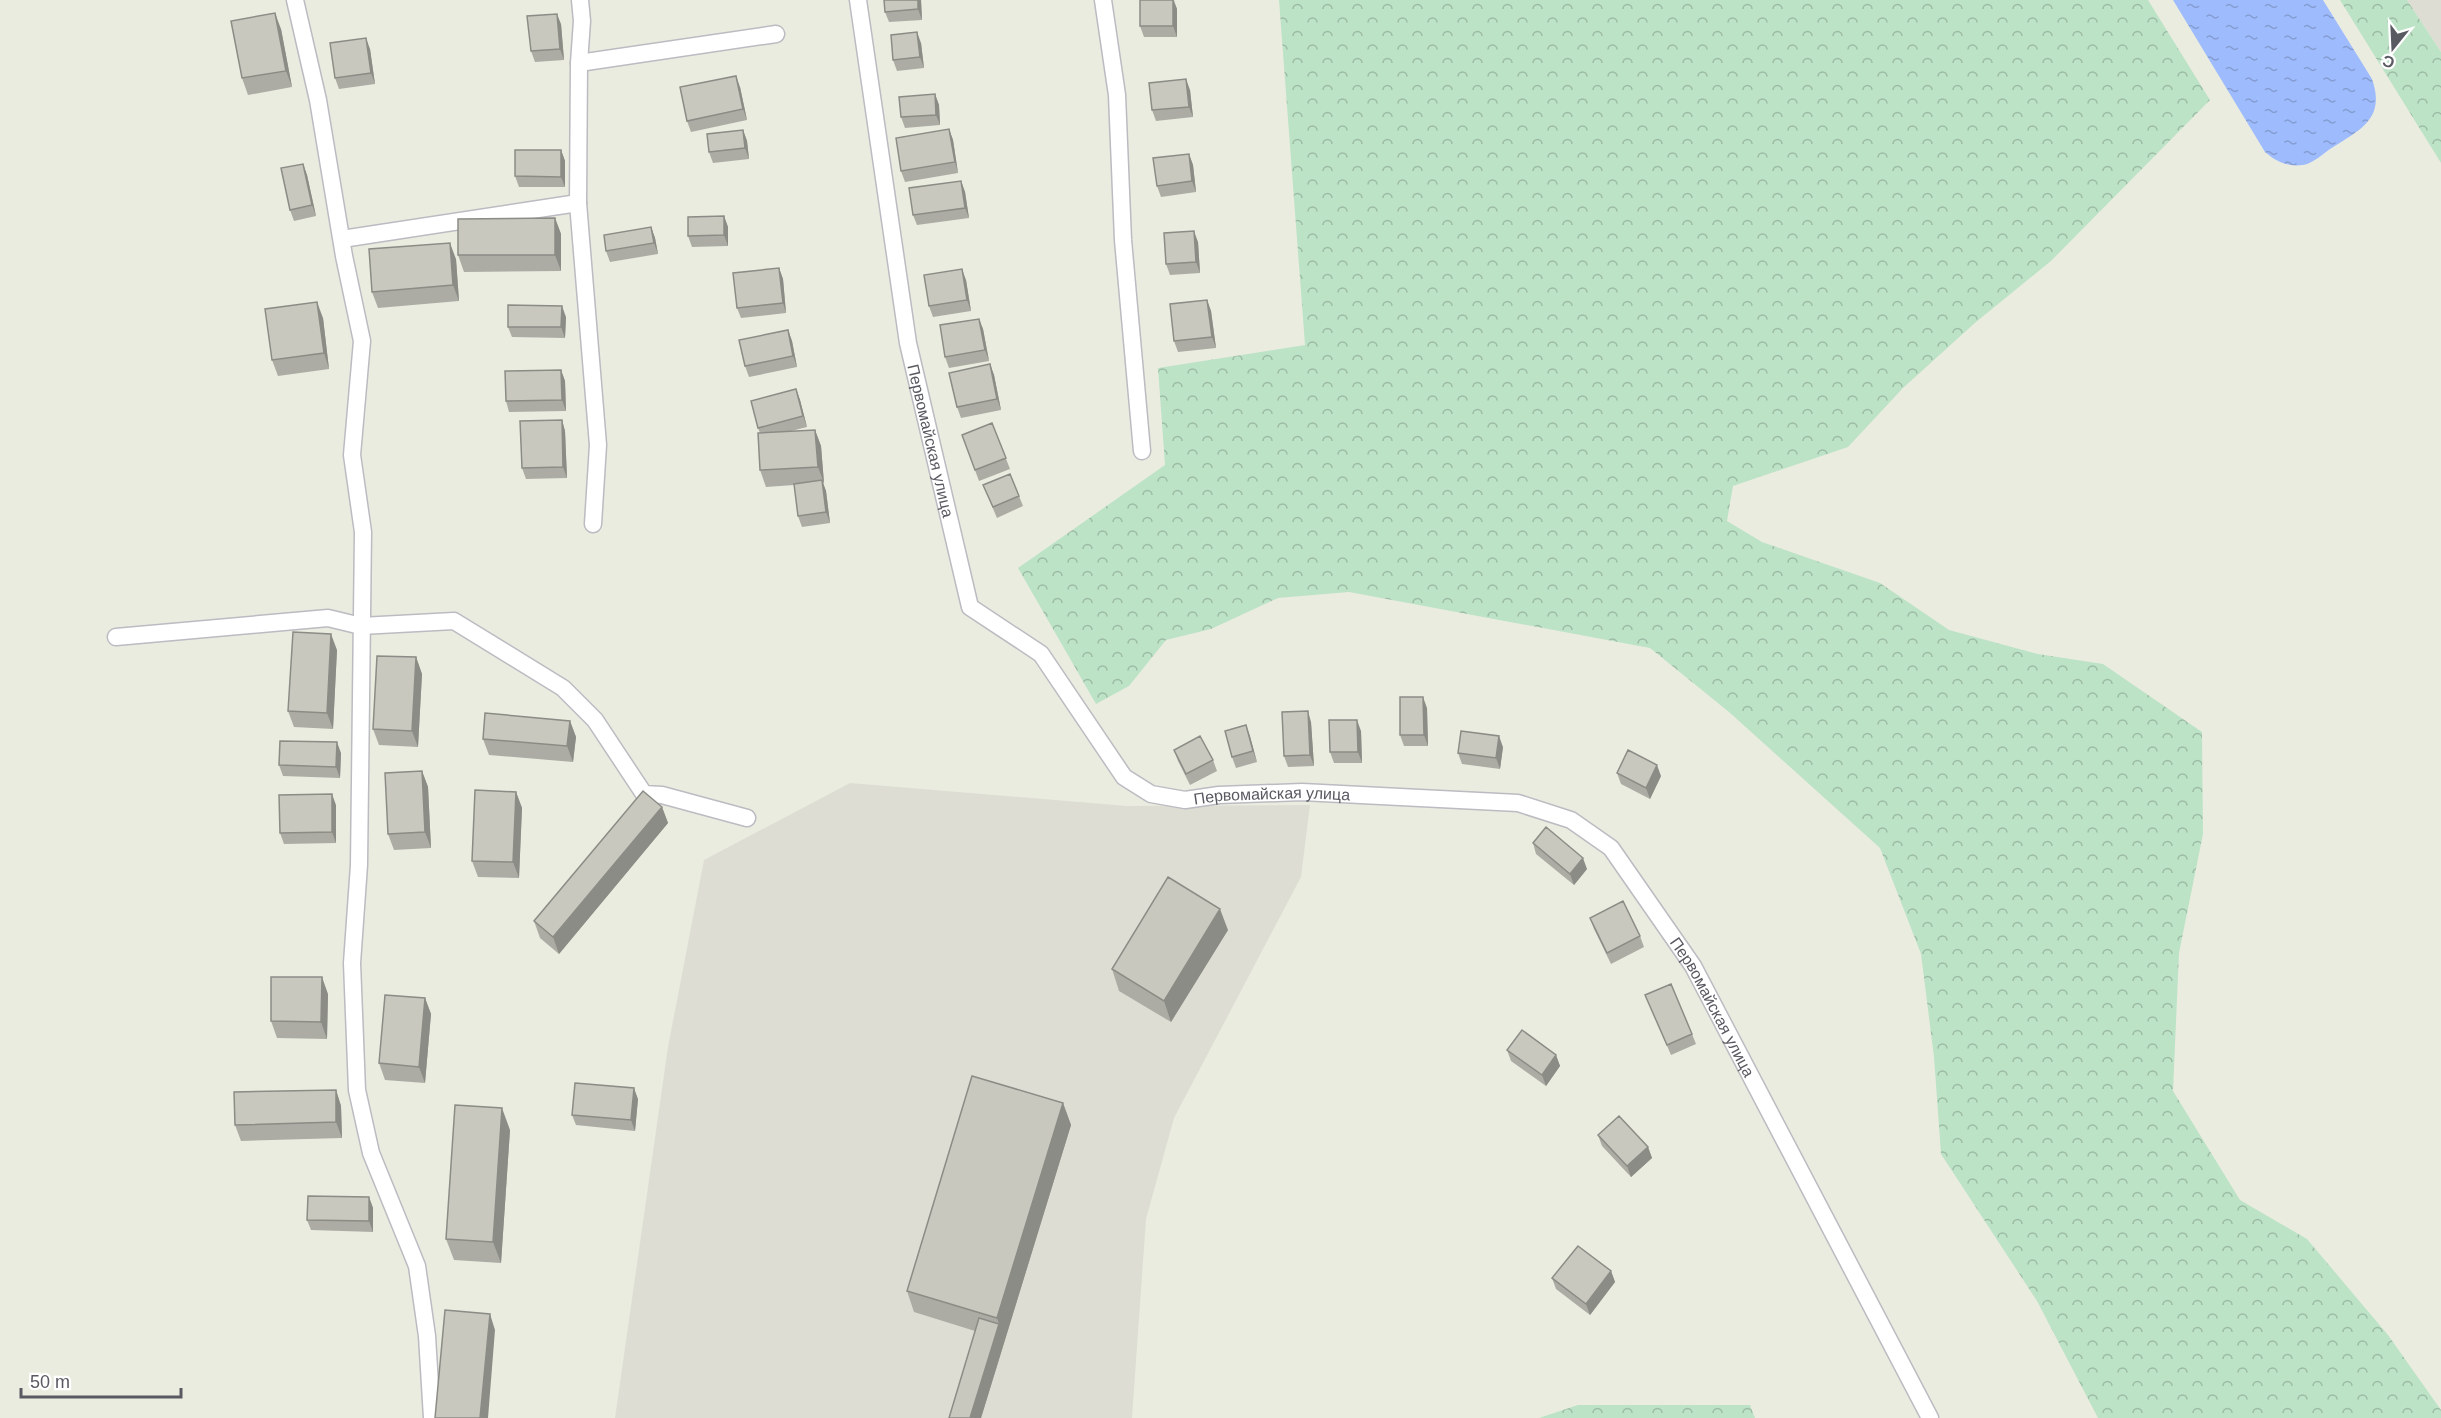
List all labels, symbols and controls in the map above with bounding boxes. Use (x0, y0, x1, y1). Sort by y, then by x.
north arrow (2363, 18, 2423, 78)
text: С (2380, 52, 2397, 72)
street label: Первомайская улица (904, 363, 957, 519)
street label: Первомайская улица (1193, 784, 1351, 808)
street label: Первомайская улица (1667, 934, 1758, 1080)
scale bar (21, 1361, 182, 1399)
text: 50 m (30, 1372, 70, 1392)

